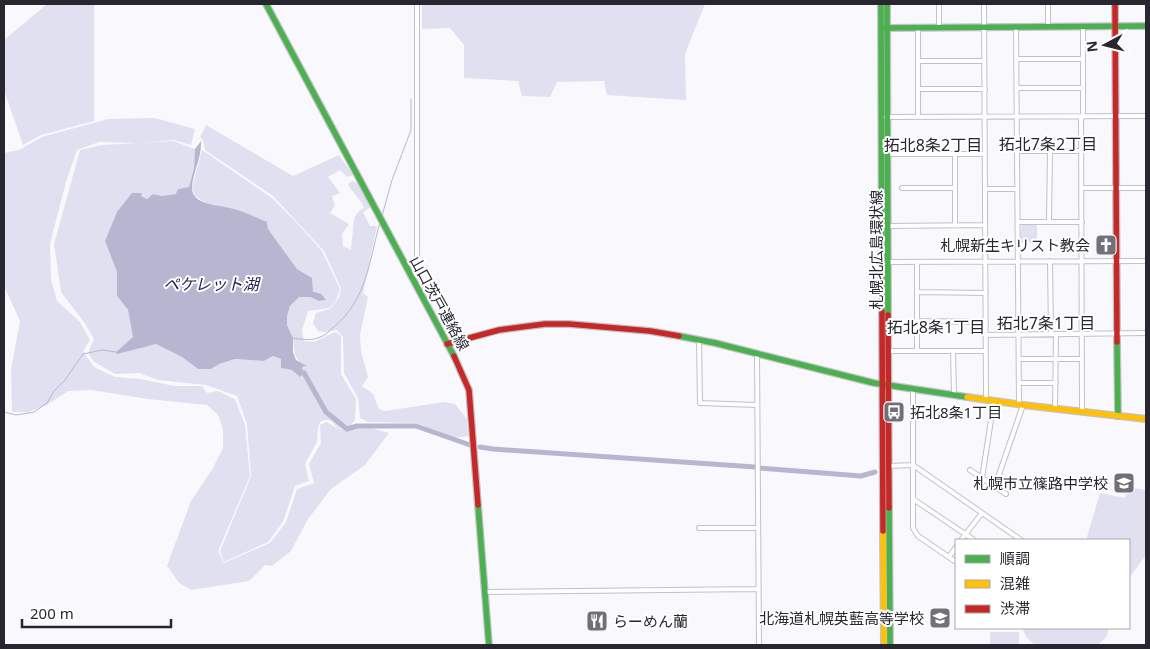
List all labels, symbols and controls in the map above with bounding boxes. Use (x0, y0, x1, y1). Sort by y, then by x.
north arrow (1080, 20, 1130, 70)
text: N (1081, 40, 1102, 53)
district label: 拓北7条2丁目 (999, 133, 1097, 155)
district label: 拓北8条2丁目 (884, 134, 982, 156)
street label: 札幌北広島環状線 (866, 190, 886, 310)
church icon: 札幌新生キリスト教会 (1094, 233, 1118, 257)
place label: 札幌新生キリスト教会 (940, 235, 1090, 255)
street label: 山口茨戸連絡線 (406, 252, 474, 354)
water label: ペケレット湖 (163, 273, 262, 295)
district label: 拓北7条1丁目 (997, 312, 1095, 334)
district label: 拓北8条1丁目 (887, 316, 985, 338)
bus stop icon: 拓北8条1丁目 (882, 400, 906, 424)
place label: 拓北8条1丁目 (910, 402, 1002, 422)
school or university icon: 札幌市立篠路中学校 (1112, 471, 1136, 495)
place label: 札幌市立篠路中学校 (973, 473, 1108, 493)
legend (955, 539, 1130, 629)
text: 順調 (1000, 548, 1030, 568)
text: 混雑 (1000, 573, 1030, 593)
scale bar (22, 596, 171, 628)
text: 渋滞 (1000, 598, 1030, 618)
text: 200 m (30, 603, 74, 623)
school or university icon: 北海道札幌英藍高等学校 (928, 606, 952, 630)
place label: 北海道札幌英藍高等学校 (759, 608, 924, 628)
restaurant icon: らーめん蘭 (585, 609, 609, 633)
place label: らーめん蘭 (613, 611, 688, 631)

